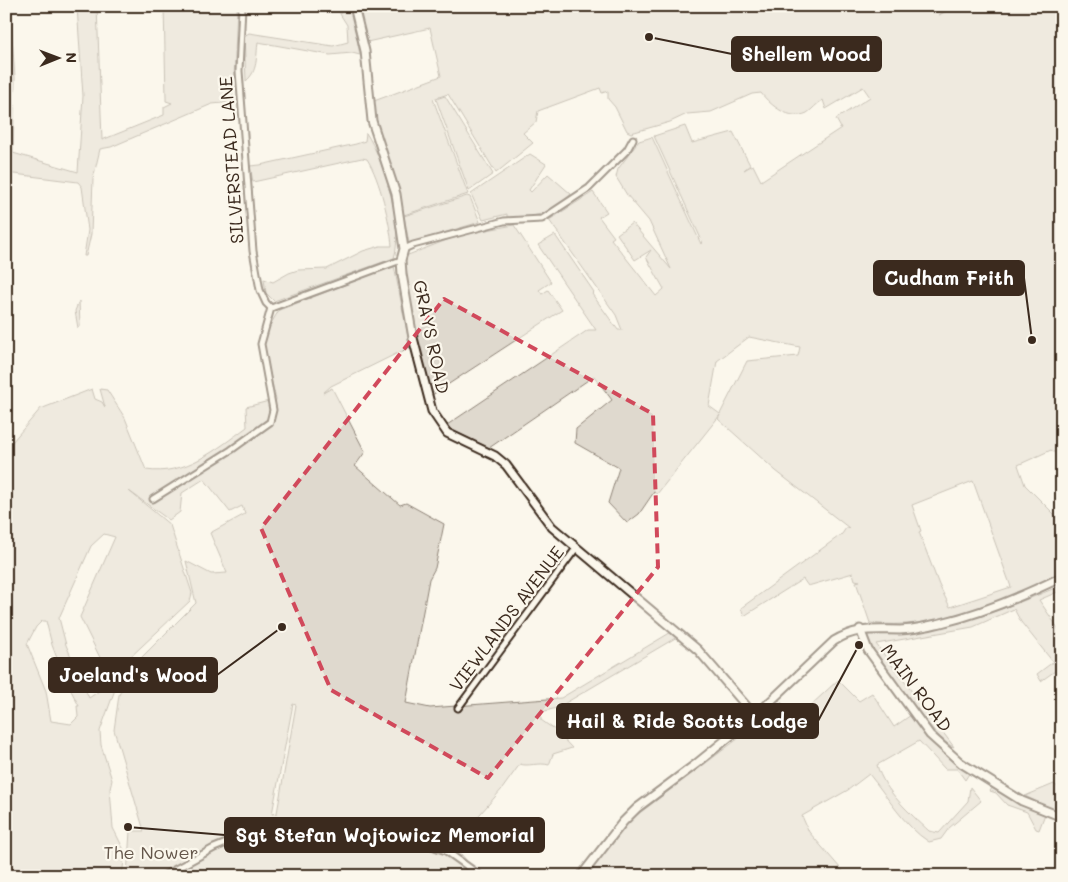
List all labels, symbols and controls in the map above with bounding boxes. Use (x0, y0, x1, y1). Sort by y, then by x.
north arrow (32, 32, 82, 82)
callout: Shellem Wood (732, 37, 881, 71)
text: Shellem Wood (741, 41, 871, 66)
text: N (62, 52, 81, 63)
street label: SILVERSTEAD LANE (213, 76, 249, 244)
callout: Cudham Frith (874, 261, 1024, 295)
text: Cudham Frith (884, 265, 1014, 290)
street label: GRAYS ROAD (408, 278, 456, 396)
street label: VIEWLANDS AVENUE (444, 541, 569, 696)
street label: MAIN ROAD (876, 639, 958, 736)
callout: Joeland's Wood (49, 658, 217, 692)
text: Joeland's Wood (59, 662, 207, 687)
callout: Hail & Ride Scotts Lodge (557, 704, 818, 738)
text: Hail & Ride Scotts Lodge (566, 708, 808, 733)
callout: Sgt Stefan Wojtowicz Memorial (225, 818, 544, 852)
text: Sgt Stefan Wojtowicz Memorial (236, 822, 534, 847)
park label: The Nower (103, 840, 199, 864)

